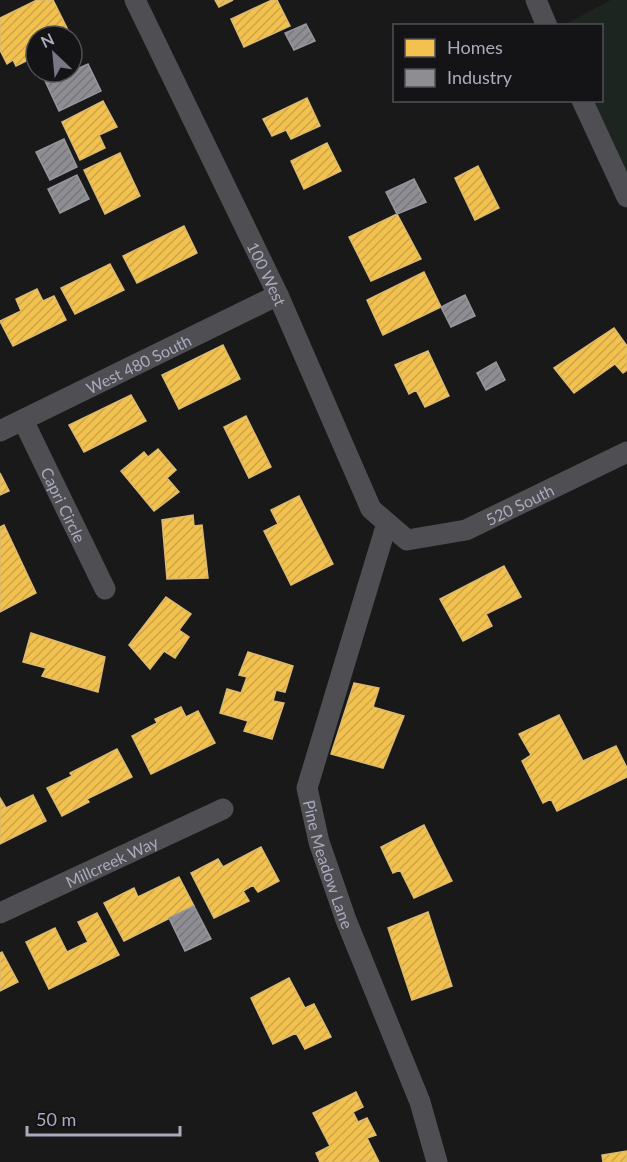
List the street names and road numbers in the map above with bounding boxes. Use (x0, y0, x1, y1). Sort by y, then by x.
street label: 100 West (244, 239, 291, 309)
street label: West 480 South (83, 330, 194, 397)
street label: Capri Circle (38, 464, 90, 545)
street label: 520 South (482, 480, 557, 529)
street label: Pine Meadow Lane (300, 798, 358, 931)
street label: Millcreek Way (62, 831, 161, 891)

